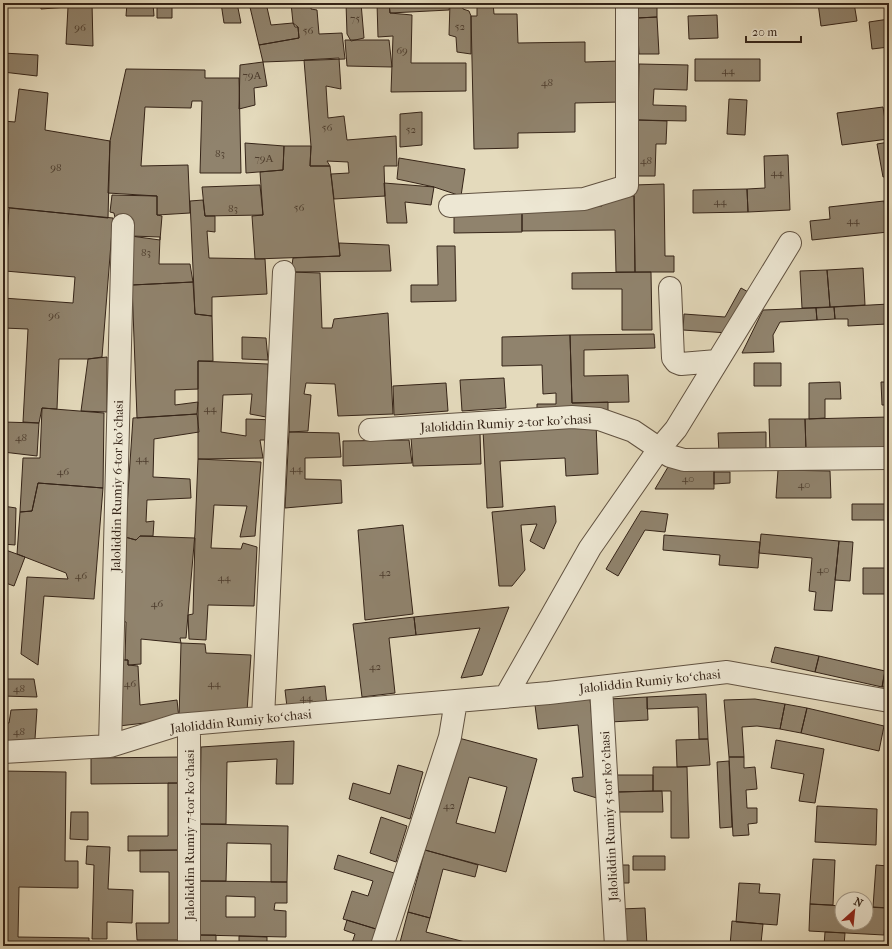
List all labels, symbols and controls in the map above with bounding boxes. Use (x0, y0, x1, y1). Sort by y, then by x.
house number: 75 (350, 12, 360, 25)
scale bar (746, 18, 801, 44)
house number: 52 (455, 20, 466, 33)
house number: 96 (74, 21, 86, 34)
house number: 56 (303, 24, 313, 37)
text: 20 m (752, 25, 777, 39)
house number: 69 (396, 44, 408, 57)
house number: 44 (721, 64, 735, 77)
house number: 79А (242, 69, 262, 82)
house number: 48 (541, 76, 553, 89)
house number: 56 (322, 121, 332, 134)
house number: 52 (406, 123, 417, 136)
house number: 83 (215, 147, 225, 160)
house number: 79А (254, 152, 274, 165)
house number: 48 (640, 154, 652, 167)
house number: 98 (50, 161, 62, 174)
house number: 44 (770, 166, 784, 179)
house number: 44 (713, 195, 727, 208)
house number: 56 (294, 201, 304, 214)
house number: 83 (228, 202, 238, 215)
house number: 44 (846, 214, 860, 227)
house number: 83 (141, 246, 151, 259)
house number: 96 (48, 309, 60, 322)
street label: Jaloliddin Rumiy 6-tor koʼchasi (108, 400, 126, 573)
house number: 44 (203, 402, 217, 415)
street label: Jaloliddin Rumiy 2-tor koʼchasi (419, 411, 592, 435)
house number: 48 (15, 431, 27, 444)
house number: 44 (135, 452, 149, 465)
house number: 44 (289, 462, 303, 475)
house number: 46 (57, 465, 69, 478)
house number: 40 (682, 472, 694, 485)
house number: 40 (798, 478, 810, 491)
house number: 40 (817, 563, 829, 576)
house number: 42 (379, 566, 391, 579)
house number: 46 (75, 569, 87, 582)
house number: 44 (217, 571, 231, 584)
house number: 46 (151, 597, 163, 610)
house number: 42 (369, 660, 381, 673)
street label: Jaloliddin Rumiy koʻchasi (578, 666, 722, 696)
house number: 46 (124, 677, 136, 690)
house number: 44 (207, 677, 221, 690)
house number: 48 (13, 682, 25, 695)
house number: 44 (299, 691, 313, 704)
street label: Jaloliddin Rumiy koʻchasi (169, 706, 313, 736)
house number: 48 (13, 725, 25, 738)
street label: Jaloliddin Rumiy 5-tor koʼchasi (597, 730, 621, 903)
street label: Jaloliddin Rumiy 7-tor koʼchasi (182, 749, 197, 922)
house number: 42 (443, 799, 455, 812)
north arrow (834, 891, 874, 931)
text: N (852, 895, 866, 911)

